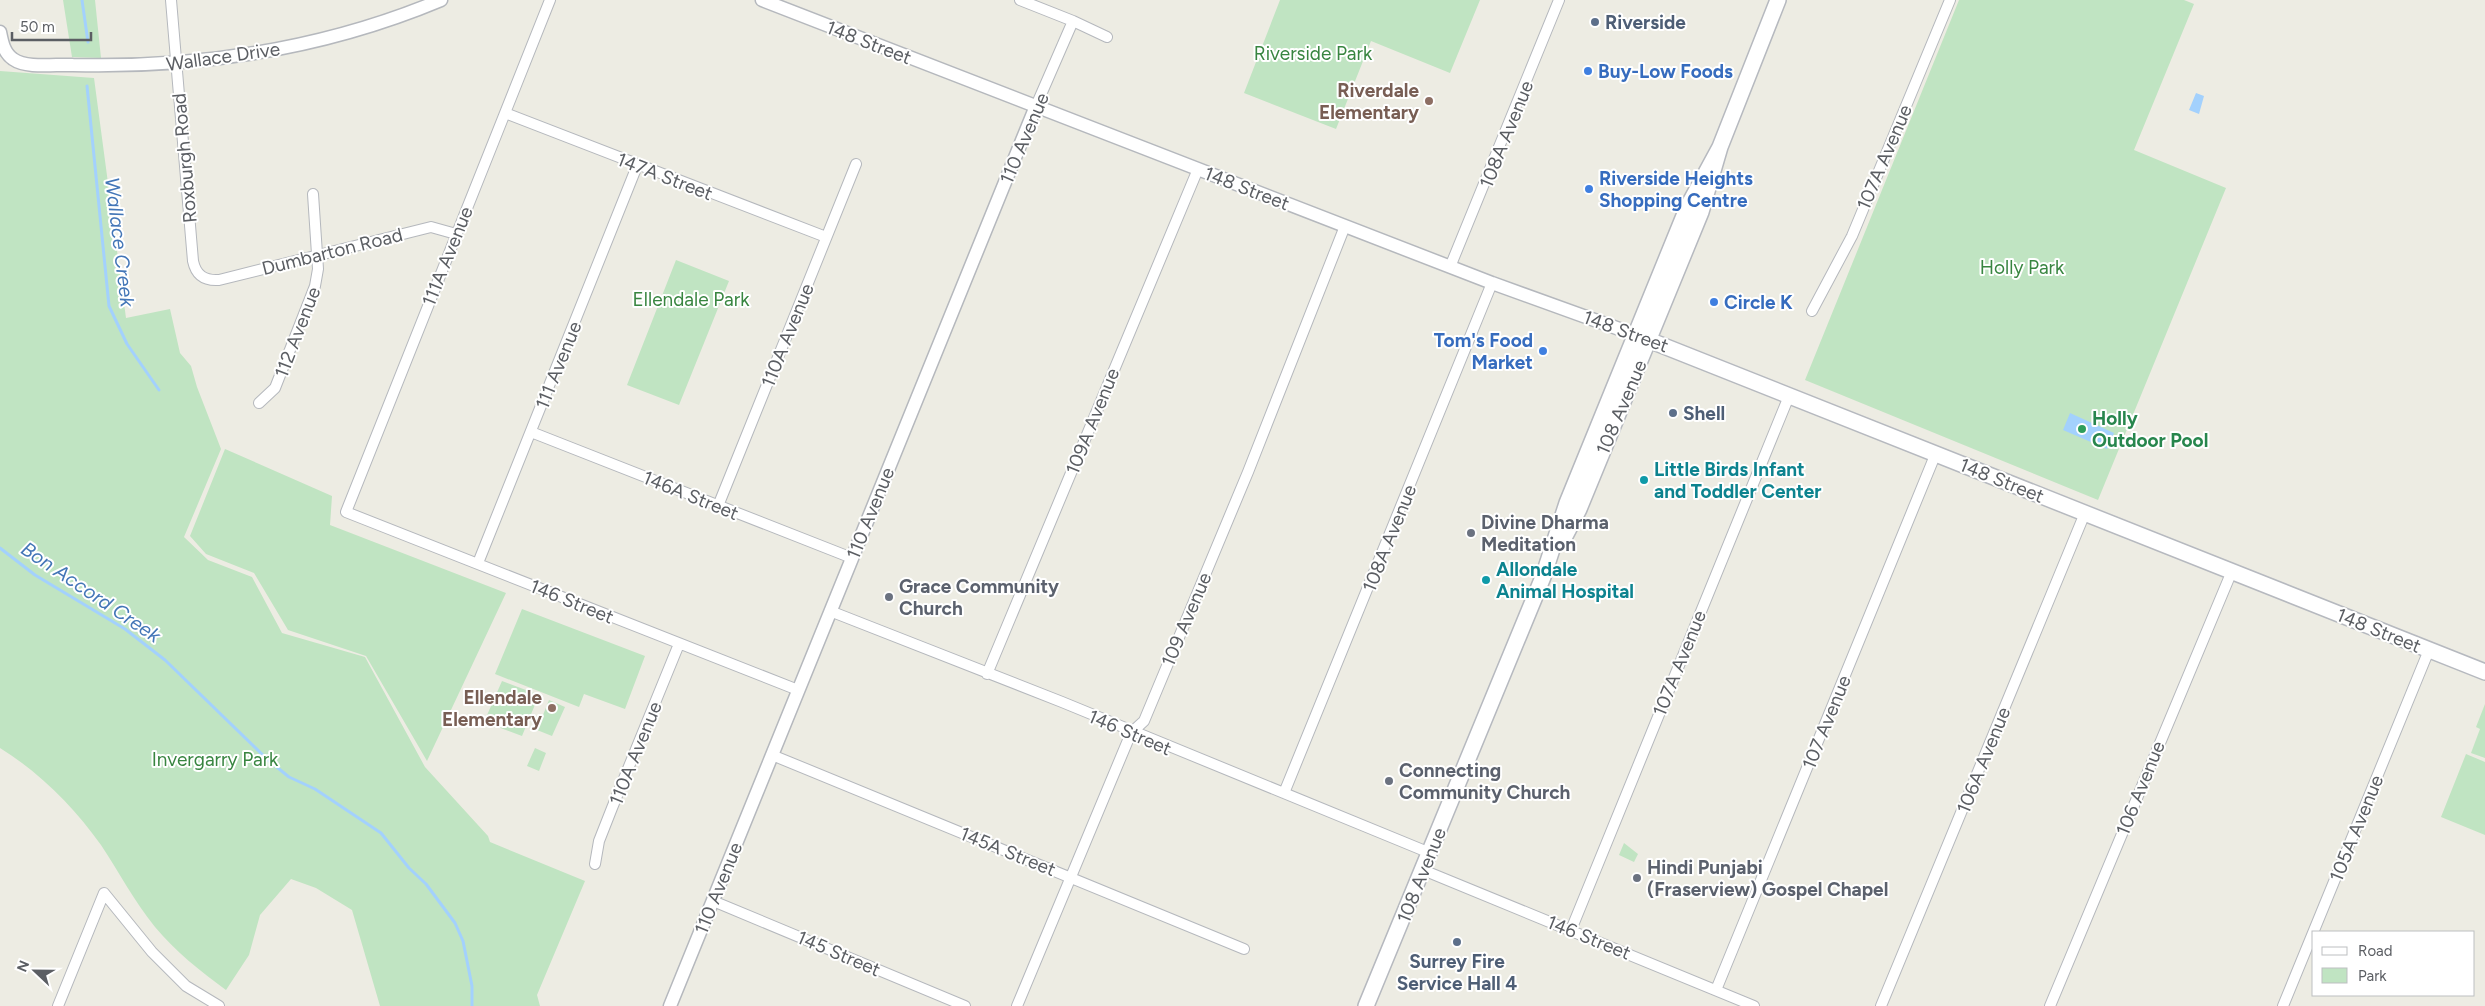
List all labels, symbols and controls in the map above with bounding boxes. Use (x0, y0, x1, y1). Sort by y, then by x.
scale bar (12, 10, 91, 42)
place label: Riverside (1605, 11, 1686, 34)
street label: 148 Street (823, 16, 915, 69)
marker: Riverside (1589, 16, 1601, 28)
text: 50 m (20, 18, 55, 36)
street label: Wallace Drive (165, 37, 281, 76)
park label: Riverside Park (1254, 42, 1373, 65)
place label: Buy-Low Foods (1598, 60, 1733, 83)
marker: Buy-Low Foods (1582, 65, 1594, 77)
street label: 108A Avenue (1475, 77, 1538, 191)
place label: Riverdale Elementary (1319, 79, 1419, 124)
street label: 110 Avenue (995, 89, 1054, 187)
street label: Roxburgh Road (167, 92, 202, 224)
marker: Riverdale Elementary (1423, 95, 1435, 107)
street label: 107A Avenue (1852, 101, 1917, 213)
street label: 147A Street (614, 148, 716, 205)
street label: 148 Street (1201, 162, 1293, 215)
place label: Riverside Heights Shopping Centre (1599, 167, 1753, 212)
water label: Wallace Creek (100, 176, 140, 309)
marker: Riverside Heights Shopping Centre (1583, 183, 1595, 195)
street label: 111A Avenue (417, 203, 478, 309)
street label: Dumbarton Road (259, 223, 405, 280)
park label: Holly Park (1980, 256, 2065, 279)
street label: 110A Avenue (756, 280, 819, 390)
street label: 112 Avenue (270, 284, 325, 381)
park label: Ellendale Park (633, 288, 750, 311)
place label: Circle K (1724, 291, 1793, 314)
marker: Circle K (1708, 296, 1720, 308)
street label: 148 Street (1580, 305, 1672, 358)
street label: 111 Avenue (530, 318, 586, 412)
place label: Tom's Food Market (1434, 329, 1533, 374)
marker: Tom's Food Market (1537, 345, 1549, 357)
street label: 108 Avenue (1591, 356, 1652, 458)
street label: 109A Avenue (1061, 365, 1124, 478)
place label: Shell (1683, 402, 1725, 425)
marker: Shell (1667, 407, 1679, 419)
place label: Holly Outdoor Pool (2092, 407, 2208, 452)
marker: Holly Outdoor Pool (2076, 423, 2088, 435)
street label: 148 Street (1956, 453, 2047, 508)
place label: Little Birds Infant and Toddler Center (1654, 458, 1821, 503)
street label: 110 Avenue (842, 464, 899, 562)
street label: 146A Street (640, 466, 742, 525)
marker: Little Birds Infant and Toddler Center (1638, 474, 1650, 486)
street label: 108A Avenue (1358, 481, 1421, 595)
place label: Divine Dharma Meditation (1481, 511, 1609, 556)
marker: Divine Dharma Meditation (1465, 527, 1477, 539)
water label: Bon Accord Creek (17, 536, 166, 648)
place label: Allondale Animal Hospital (1496, 558, 1634, 603)
street label: 109 Avenue (1156, 569, 1217, 670)
street label: 146 Street (527, 574, 617, 629)
marker: Allondale Animal Hospital (1480, 574, 1492, 586)
place label: Grace Community Church (899, 575, 1059, 620)
marker: Grace Community Church (883, 591, 895, 603)
street label: 148 Street (2333, 603, 2424, 658)
street label: 107A Avenue (1648, 607, 1711, 719)
street label: 107 Avenue (1797, 672, 1856, 772)
place label: Ellendale Elementary (442, 686, 542, 731)
street label: 110A Avenue (604, 698, 667, 808)
marker: Ellendale Elementary (546, 702, 558, 714)
street label: 106A Avenue (1952, 704, 2015, 817)
street label: 146 Street (1085, 705, 1175, 760)
street label: 106 Avenue (2111, 738, 2170, 839)
park label: Invergarry Park (152, 748, 279, 771)
place label: Connecting Community Church (1399, 759, 1570, 804)
street label: 105A Avenue (2325, 772, 2388, 885)
marker: Connecting Community Church (1383, 775, 1395, 787)
street label: 145A Street (957, 822, 1059, 881)
street label: 108 Avenue (1392, 824, 1451, 926)
street label: 110 Avenue (690, 839, 747, 937)
place label: Hindi Punjabi (Fraserview) Gospel Chapel (1647, 856, 1888, 901)
marker: Hindi Punjabi (Fraserview) Gospel Chapel (1631, 872, 1643, 884)
street label: 146 Street (1544, 910, 1634, 965)
street label: 145 Street (794, 926, 884, 981)
legend (2312, 931, 2475, 996)
marker: Surrey Fire Service Hall 4 (1451, 936, 1463, 948)
text: Road (2358, 942, 2393, 960)
north arrow (10, 946, 60, 996)
place label: Surrey Fire Service Hall 4 (1397, 950, 1517, 995)
text: N (14, 958, 33, 975)
text: Park (2358, 967, 2387, 985)

